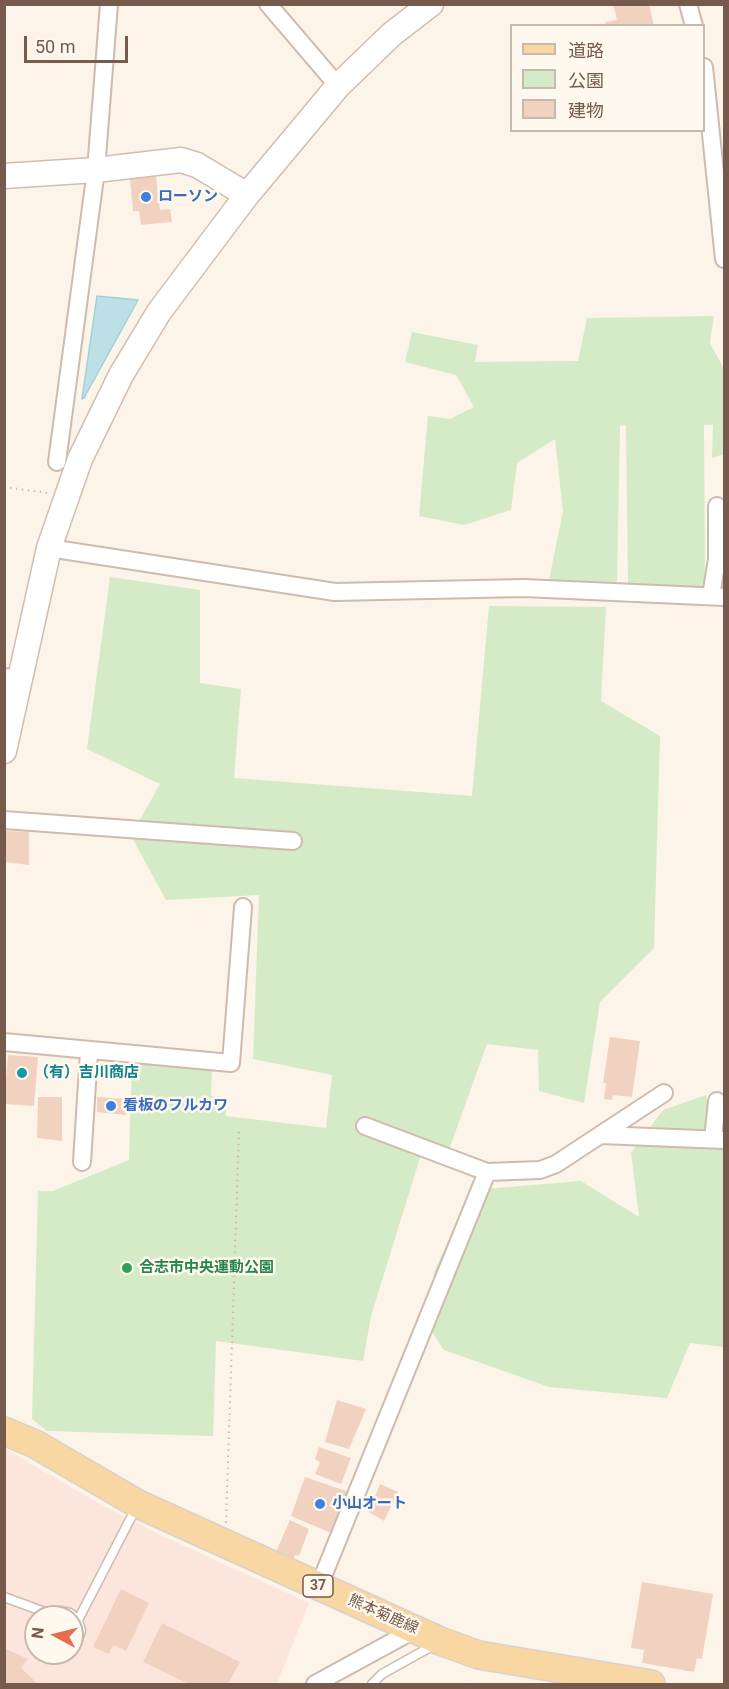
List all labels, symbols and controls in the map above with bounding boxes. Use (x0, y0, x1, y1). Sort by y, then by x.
scale bar (27, 24, 130, 62)
legend (510, 24, 705, 132)
text: 50 m (35, 36, 75, 57)
text: 道路 (568, 40, 604, 61)
text: 公園 (568, 70, 604, 91)
text: 建物 (568, 100, 604, 121)
place label: ローソン (158, 188, 218, 206)
marker: ローソン (139, 190, 153, 204)
place label: （有）吉川商店 (34, 1064, 139, 1082)
marker: （有）吉川商店 (15, 1066, 29, 1080)
place label: 看板のフルカワ (123, 1097, 228, 1115)
marker: 看板のフルカワ (104, 1099, 118, 1113)
place label: 合志市中央運動公園 (139, 1259, 274, 1277)
marker: 合志市中央運動公園 (120, 1261, 134, 1275)
place label: 小山オート (332, 1495, 407, 1513)
marker: 小山オート (313, 1497, 327, 1511)
road number: 37 (303, 1575, 333, 1597)
street label: 熊本菊鹿線 (345, 1592, 421, 1638)
north arrow (24, 1605, 84, 1665)
text: N (28, 1626, 48, 1640)

